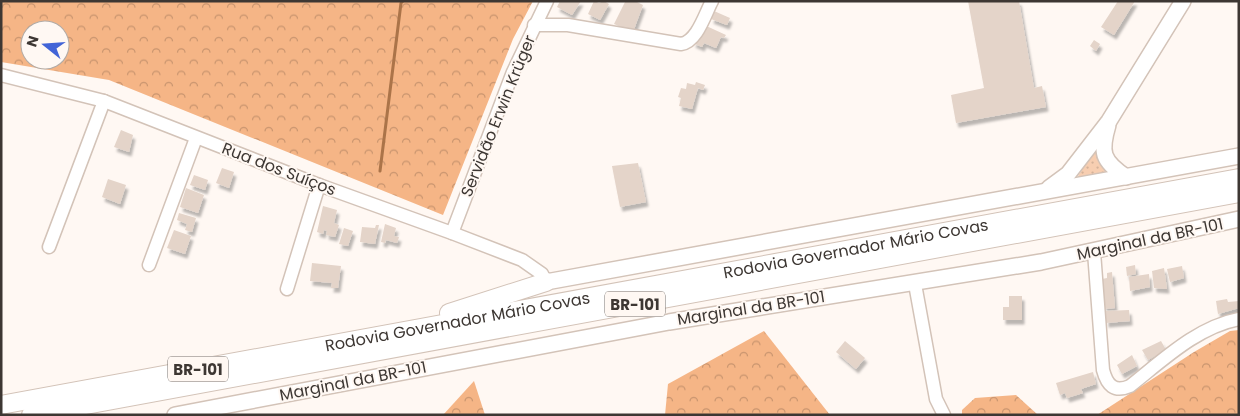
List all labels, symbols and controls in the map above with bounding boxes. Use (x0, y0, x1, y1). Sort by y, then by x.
north arrow (20, 20, 70, 70)
street label: Servidão Erwin Krüger (455, 32, 541, 200)
text: N (21, 33, 44, 49)
street label: Rua dos Suíços (219, 137, 339, 201)
street label: Marginal da BR-101 (1075, 212, 1225, 266)
street label: Rodovia Governador Mário Covas (721, 213, 990, 284)
street label: Marginal da BR-101 (676, 285, 826, 331)
street label: Rodovia Governador Mário Covas (323, 286, 592, 357)
road number: BR-101 (605, 292, 665, 316)
street label: Marginal da BR-101 (278, 355, 428, 407)
road number: BR-101 (168, 356, 228, 382)

